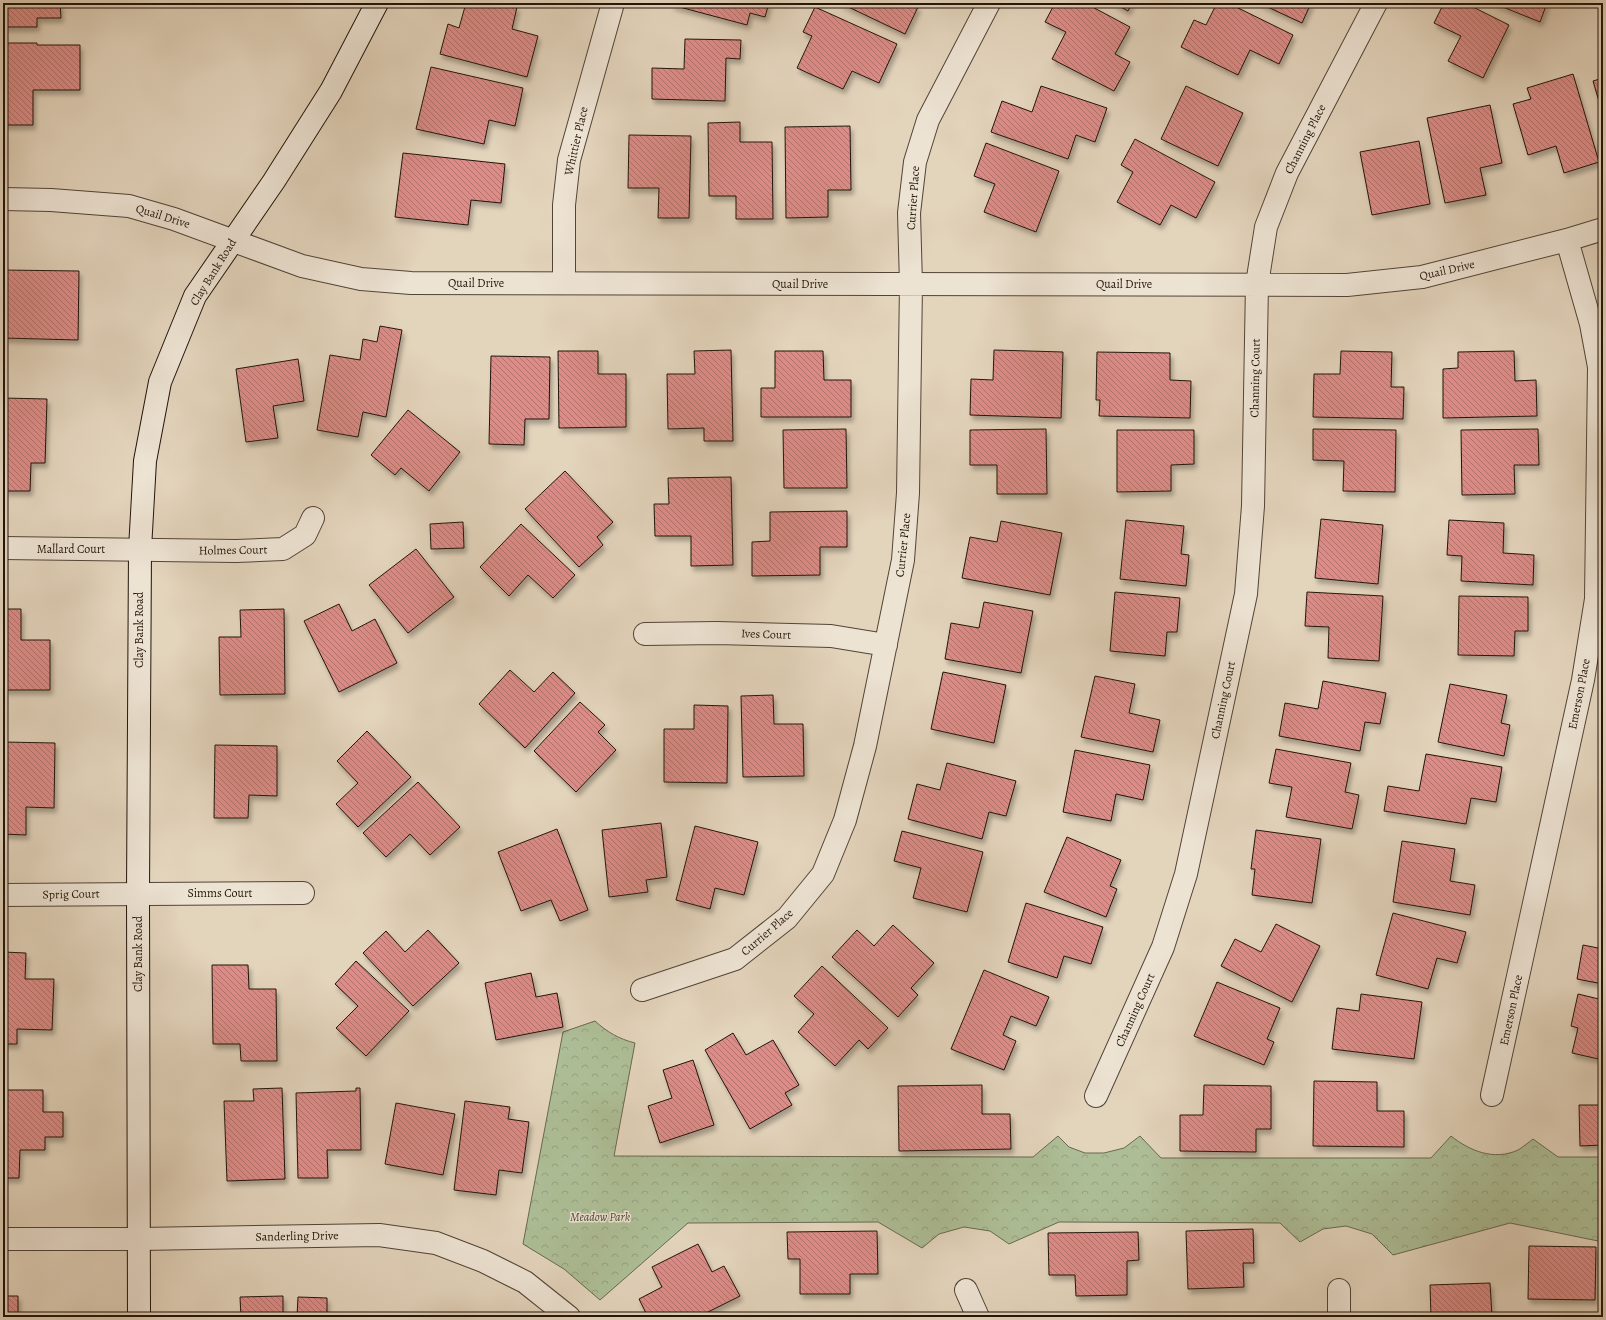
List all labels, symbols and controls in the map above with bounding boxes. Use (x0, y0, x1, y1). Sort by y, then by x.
street label: Channing Place (1281, 101, 1329, 177)
street label: Whittier Place (560, 105, 592, 178)
street label: Currier Place (903, 165, 923, 231)
street label: Quail Drive (134, 200, 192, 232)
street label: Clay Bank Road (186, 235, 240, 309)
street label: Quail Drive (1418, 256, 1476, 284)
street label: Quail Drive (448, 275, 504, 291)
street label: Quail Drive (772, 276, 828, 292)
street label: Quail Drive (1096, 276, 1152, 292)
street label: Channing Court (1246, 338, 1264, 418)
street label: Currier Place (892, 512, 914, 578)
street label: Mallard Court (37, 541, 105, 557)
street label: Holmes Court (199, 541, 267, 559)
street label: Clay Bank Road (131, 591, 147, 668)
street label: Ives Court (741, 625, 791, 643)
street label: Emerson Place (1564, 657, 1594, 731)
street label: Channing Court (1207, 660, 1239, 740)
street label: Simms Court (187, 885, 253, 901)
street label: Sprig Court (42, 886, 100, 902)
street label: Currier Place (737, 905, 797, 959)
street label: Clay Bank Road (130, 915, 146, 992)
street label: Channing Court (1112, 970, 1158, 1049)
street label: Emerson Place (1496, 973, 1526, 1047)
park label: Meadow Park (570, 1209, 631, 1225)
street label: Sanderling Drive (255, 1227, 339, 1245)

